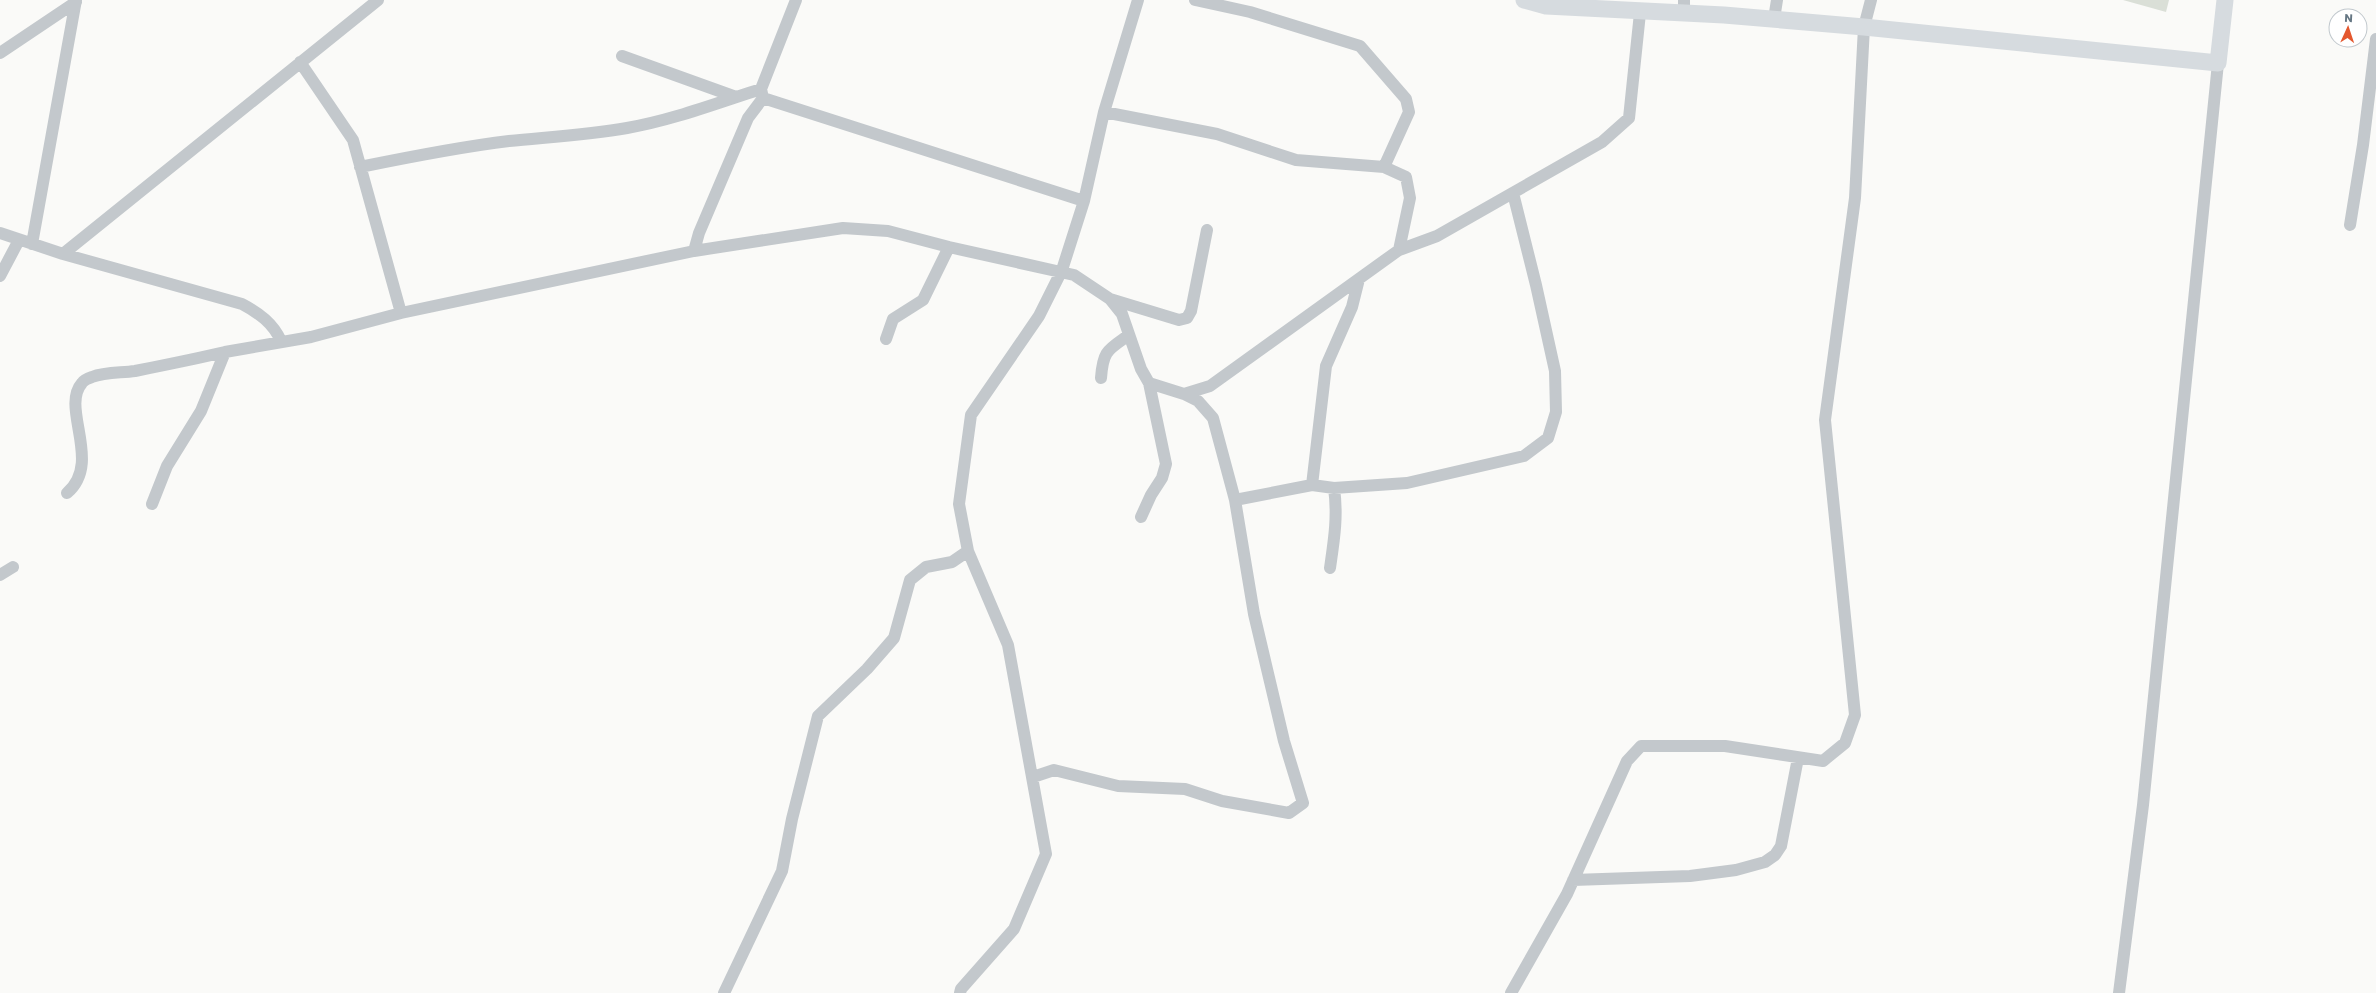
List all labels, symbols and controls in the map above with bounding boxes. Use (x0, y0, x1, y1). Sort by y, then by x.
north arrow (2328, 8, 2368, 48)
text: N (2344, 10, 2353, 26)

